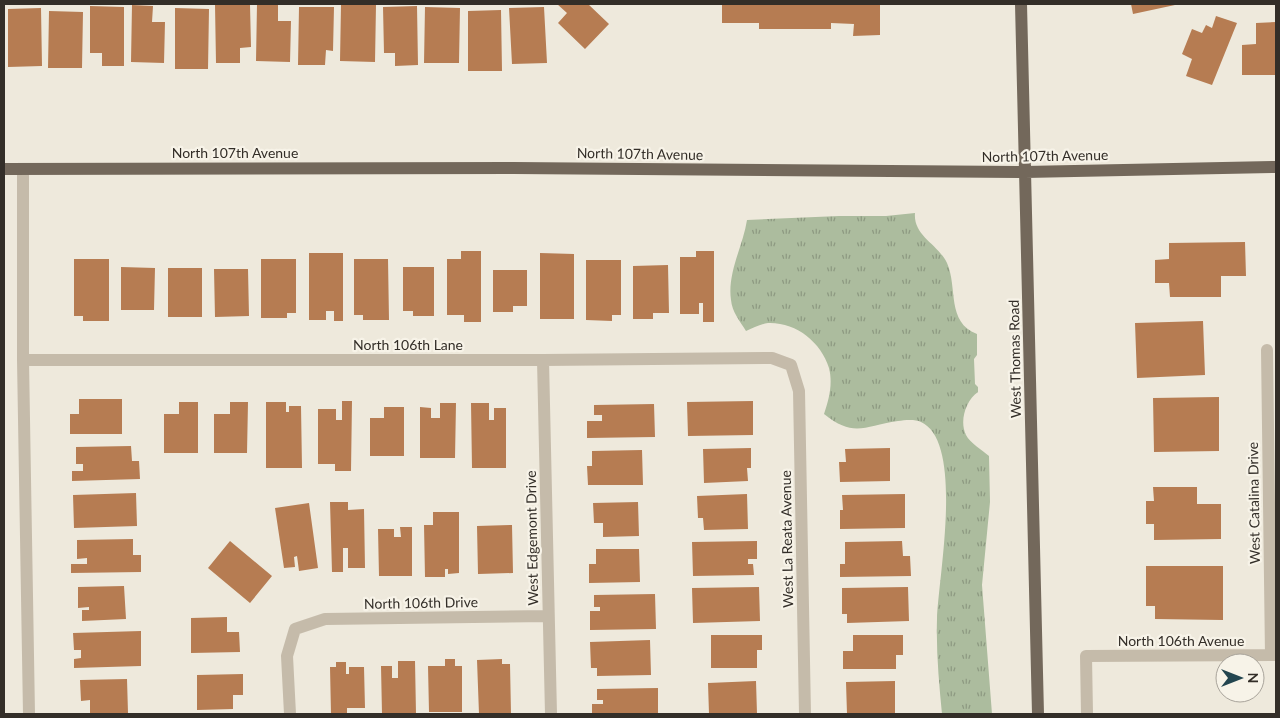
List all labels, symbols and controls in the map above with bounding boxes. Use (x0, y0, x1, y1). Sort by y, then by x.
street label: North 107th Avenue (172, 144, 298, 161)
street label: North 107th Avenue (577, 144, 703, 163)
street label: North 107th Avenue (982, 146, 1108, 165)
street label: West Thomas Road (1005, 300, 1024, 418)
street label: North 106th Lane (353, 336, 463, 353)
street label: West Catalina Drive (1244, 442, 1263, 564)
street label: West Edgemont Drive (522, 470, 541, 606)
street label: West La Reata Avenue (777, 470, 796, 608)
street label: North 106th Drive (364, 593, 478, 612)
street label: North 106th Avenue (1118, 632, 1244, 649)
north arrow (1215, 653, 1265, 703)
text: N (1245, 673, 1262, 683)

